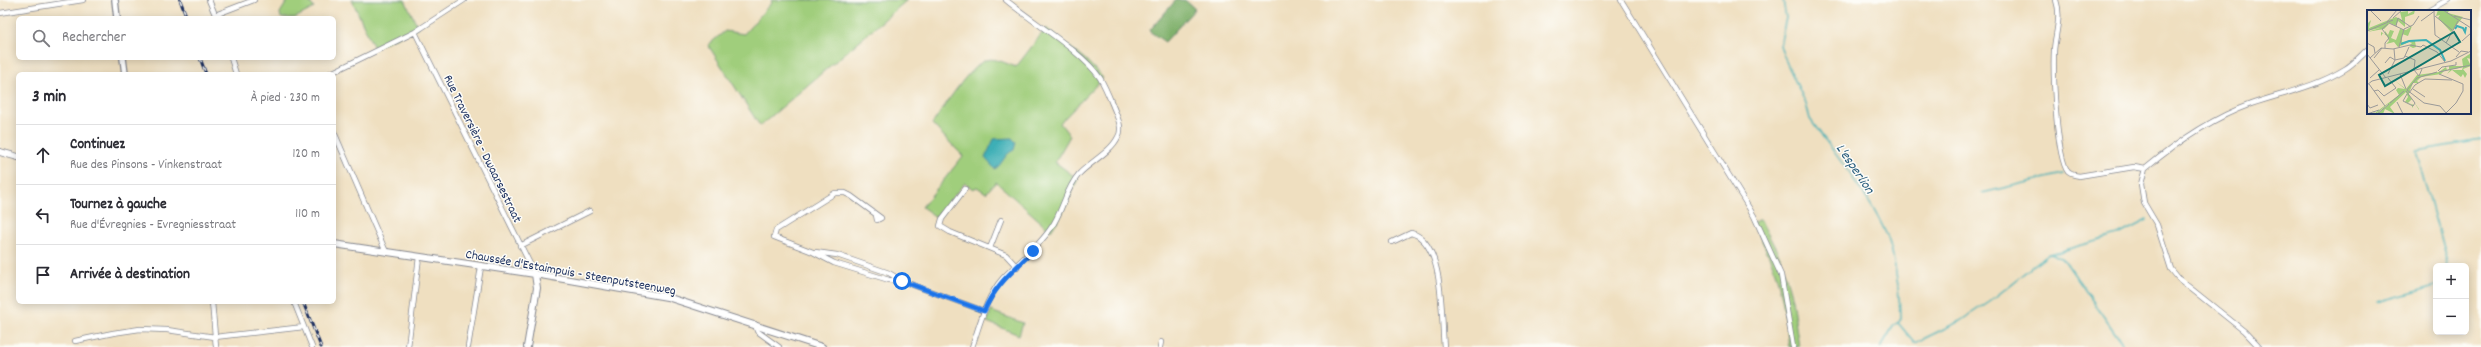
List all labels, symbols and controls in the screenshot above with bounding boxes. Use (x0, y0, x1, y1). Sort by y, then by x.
inset map (2367, 10, 2471, 114)
search box (16, 16, 336, 60)
icon: search (30, 27, 52, 49)
text: Rechercher (62, 27, 126, 49)
street label: Rue Traversière - Dwaarsestraat (438, 72, 526, 226)
text: 3 min (32, 86, 66, 110)
text: À pied · 230 m (251, 89, 320, 108)
text: Continuez (70, 134, 125, 156)
water label: L'esperlion (1830, 140, 1879, 199)
icon: ahead (32, 144, 54, 166)
text: 120 m (292, 145, 320, 164)
text: Rue des Pinsons - Vinkenstraat (70, 156, 222, 175)
text: Tournez à gauche (70, 194, 167, 216)
icon: left (32, 204, 54, 226)
text: 110 m (295, 205, 320, 224)
text: Rue d'Évregnies - Evregniesstraat (70, 216, 236, 235)
route end (1024, 242, 1042, 260)
street label: Chaussée d'Estaimpuis - Steenputsteenweg (464, 246, 678, 301)
map controls (2433, 263, 2469, 335)
button: + (2433, 263, 2469, 299)
icon: arrive (32, 264, 54, 286)
text: Arrivée à destination (70, 264, 190, 286)
route start (893, 272, 911, 290)
button: − (2433, 299, 2469, 335)

